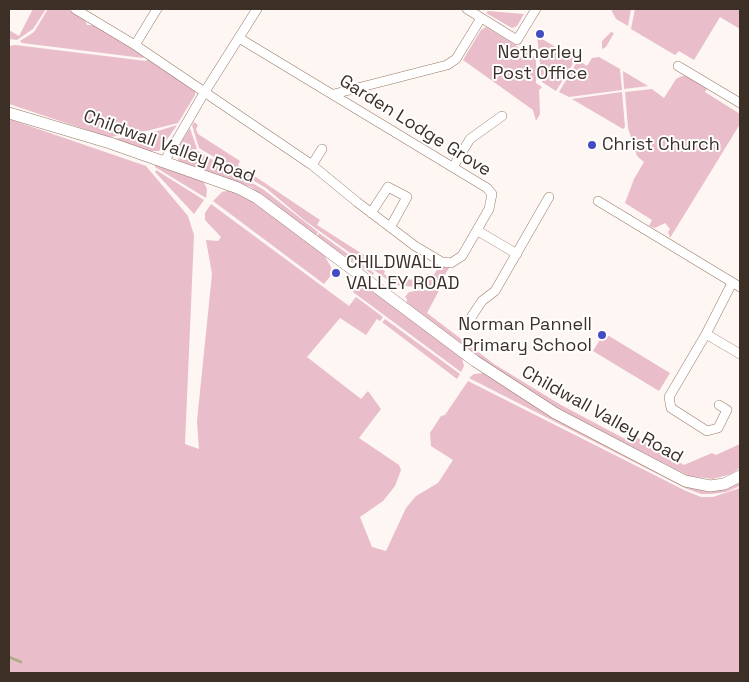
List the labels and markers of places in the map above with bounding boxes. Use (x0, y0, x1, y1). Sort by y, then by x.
marker: Netherley Post Office (534, 28, 546, 40)
place label: Netherley Post Office (492, 42, 588, 84)
place label: Christ Church (602, 134, 720, 156)
marker: Christ Church (586, 139, 598, 151)
place label: CHILDWALL VALLEY ROAD (346, 252, 459, 294)
marker: CHILDWALL VALLEY ROAD (330, 267, 342, 279)
place label: Norman Pannell Primary School (458, 314, 592, 356)
marker: Norman Pannell Primary School (596, 329, 608, 341)

